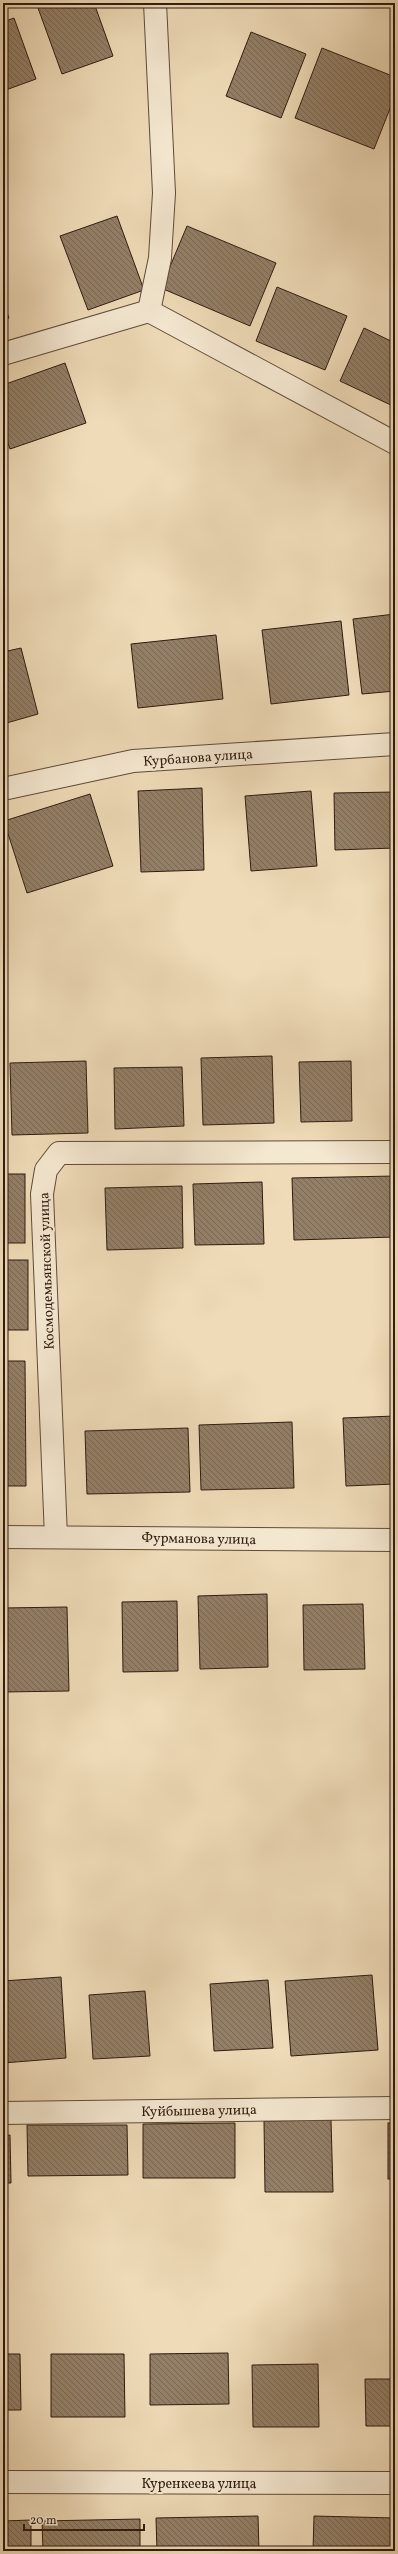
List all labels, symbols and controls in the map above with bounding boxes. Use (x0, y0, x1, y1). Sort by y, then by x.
street label: Курбанова улица (143, 745, 254, 772)
street label: Космодемьянской улица (35, 1192, 60, 1350)
street label: Фурманова улица (142, 1529, 256, 1550)
street label: Куйбышева улица (141, 2101, 257, 2122)
street label: Куренкеева улица (141, 2475, 257, 2494)
scale bar (24, 2506, 144, 2532)
text: 20 m (30, 2513, 57, 2529)

